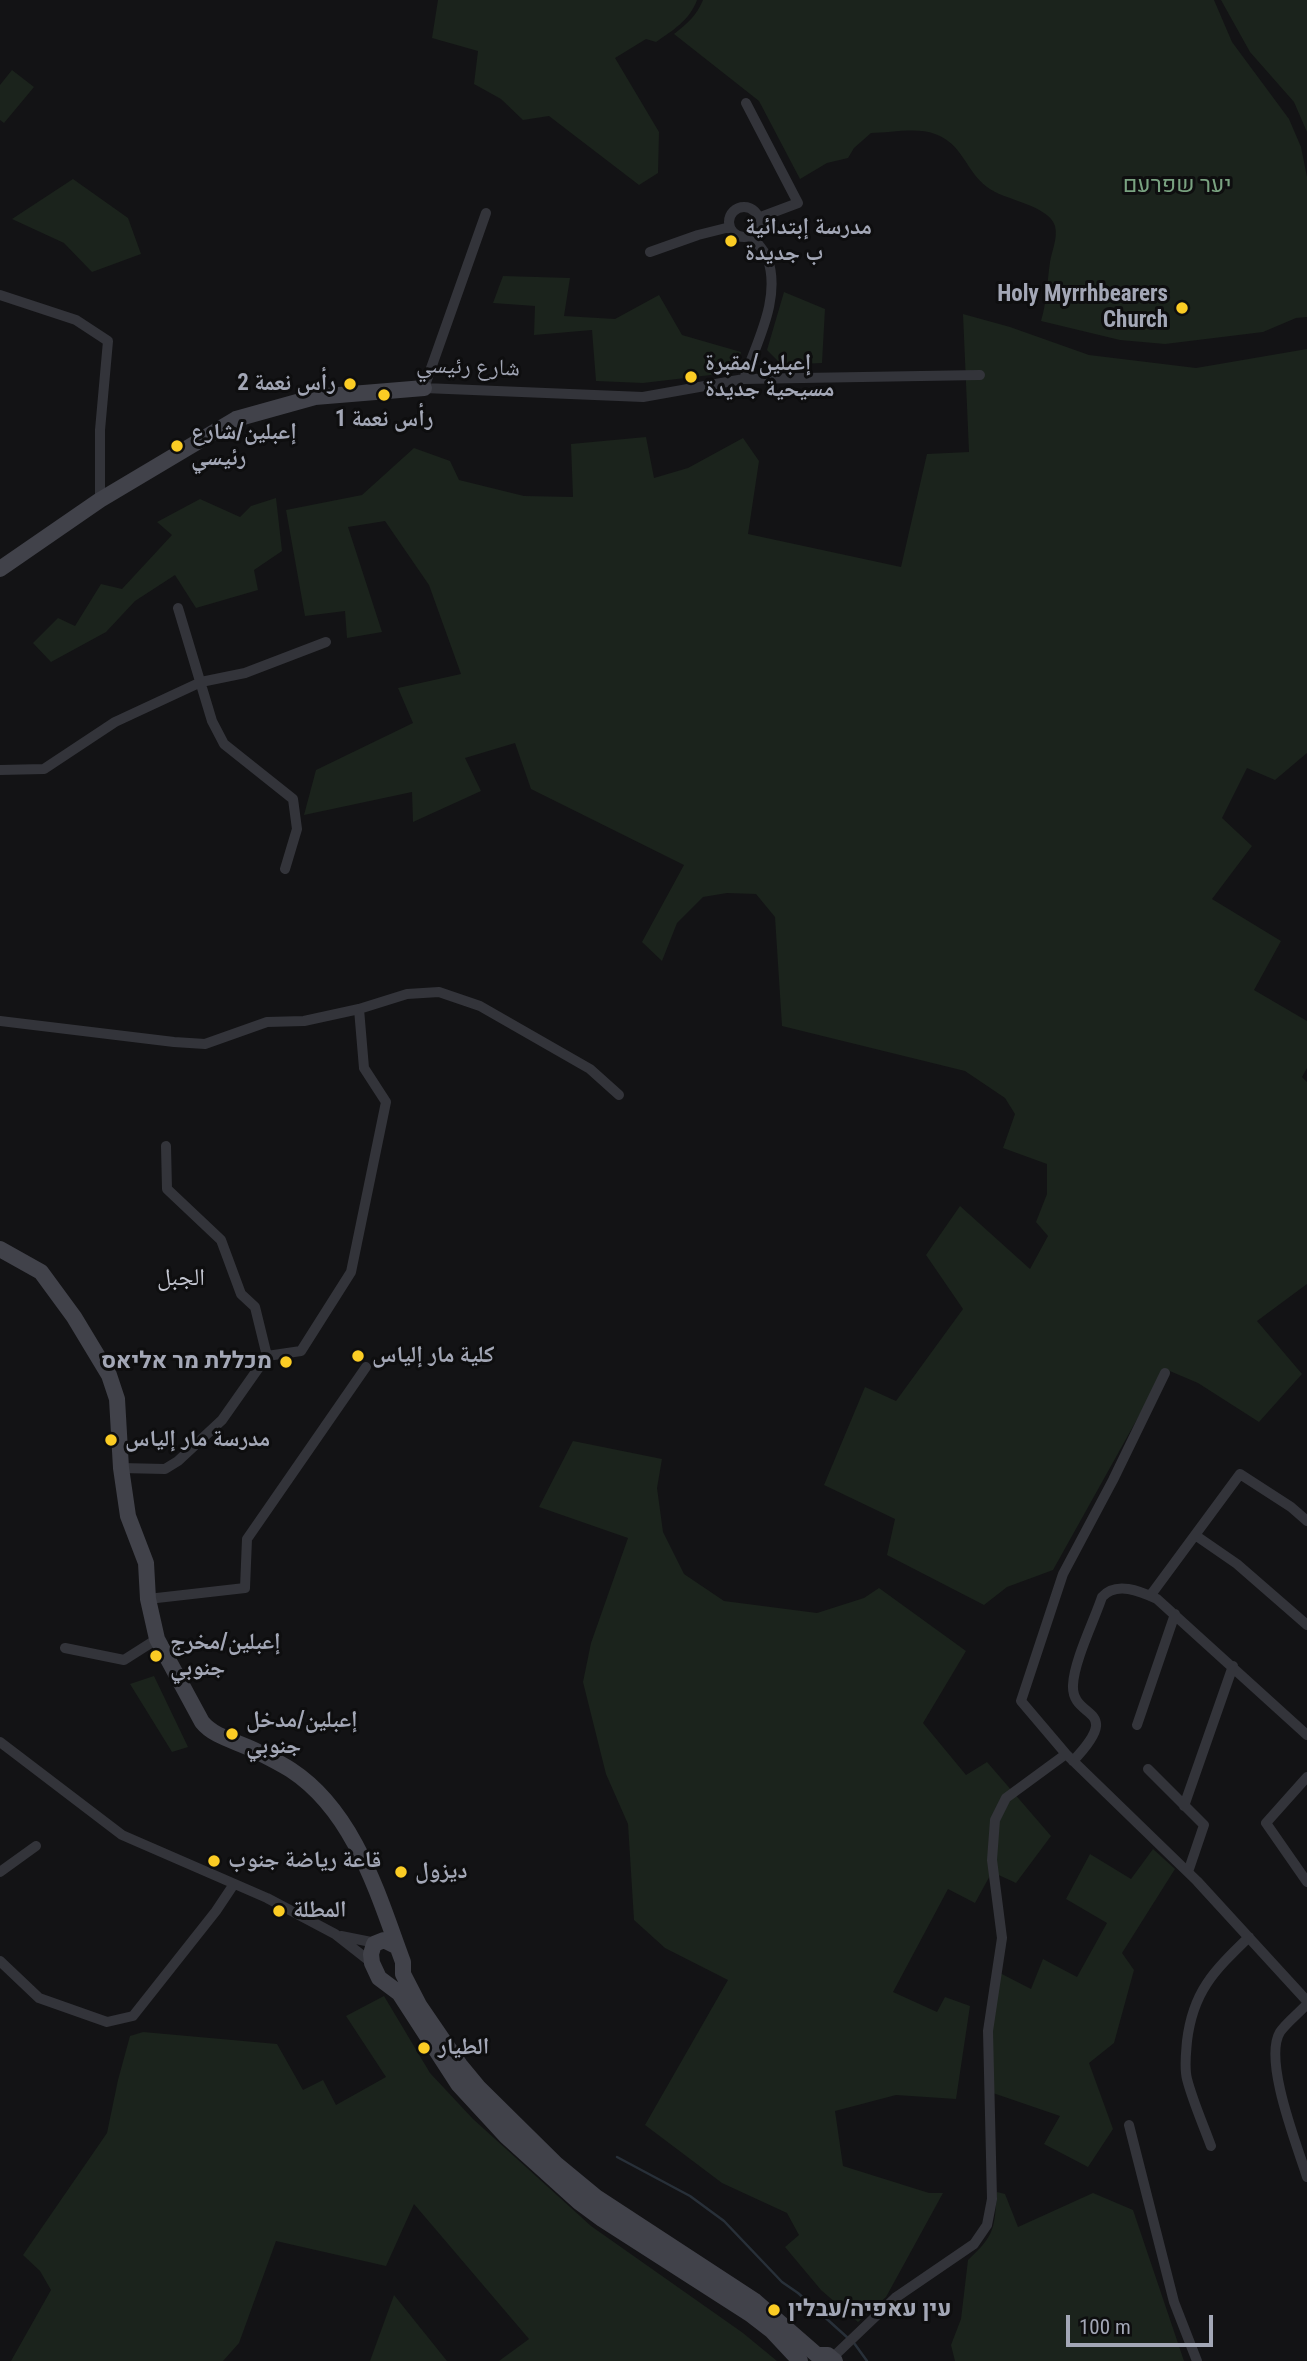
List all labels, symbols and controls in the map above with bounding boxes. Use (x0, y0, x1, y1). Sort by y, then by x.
park label: יער שפרעם (1123, 172, 1231, 200)
place label: مدرسة إبتدائية ب جديدة (745, 214, 872, 268)
marker: مدرسة إبتدائية ب جديدة (723, 233, 739, 249)
place label: Holy Myrrhbearers Church (997, 281, 1168, 335)
marker: Holy Myrrhbearers Church (1174, 300, 1190, 316)
place label: إعبلين/مقبرة مسيحية جديدة (705, 350, 835, 404)
street label: شارع رئيسي (416, 352, 520, 384)
marker: إعبلين/مقبرة مسيحية جديدة (683, 369, 699, 385)
place label: رأس نعمة 2 (237, 370, 336, 398)
marker: رأس نعمة 2 (342, 376, 358, 392)
marker: رأس نعمة 1 (376, 387, 392, 403)
place label: رأس نعمة 1 (335, 406, 433, 434)
place label: إعبلين/شارع رئيسي (191, 419, 297, 473)
marker: إعبلين/شارع رئيسي (169, 438, 185, 454)
district label: الجبل (157, 1265, 205, 1293)
place label: كلية مار إلياس (372, 1342, 494, 1370)
place label: מכללת מר אליאס (101, 1348, 272, 1376)
marker: كلية مار إلياس (350, 1348, 366, 1364)
marker: מכללת מר אליאס (278, 1354, 294, 1370)
place label: مدرسة مار إلياس (125, 1426, 270, 1454)
marker: مدرسة مار إلياس (103, 1432, 119, 1448)
place label: إعبلين/مخرج جنوبي (170, 1629, 281, 1683)
marker: إعبلين/مخرج جنوبي (148, 1648, 164, 1664)
place label: إعبلين/مدخل جنوبي (246, 1707, 358, 1761)
marker: إعبلين/مدخل جنوبي (224, 1726, 240, 1742)
place label: قاعة رياضة جنوب (228, 1847, 381, 1875)
marker: قاعة رياضة جنوب (206, 1853, 222, 1869)
place label: ديزول (415, 1858, 467, 1886)
marker: ديزول (393, 1864, 409, 1880)
place label: المطلة (293, 1897, 347, 1925)
marker: المطلة (271, 1903, 287, 1919)
place label: الطيار (438, 2034, 489, 2062)
marker: الطيار (416, 2040, 432, 2056)
place label: עין עאפיה/עבלין (788, 2296, 952, 2324)
marker: עין עאפיה/עבלין (766, 2302, 782, 2318)
scale bar (1069, 2302, 1216, 2346)
text: 100 m (1079, 2315, 1131, 2339)

